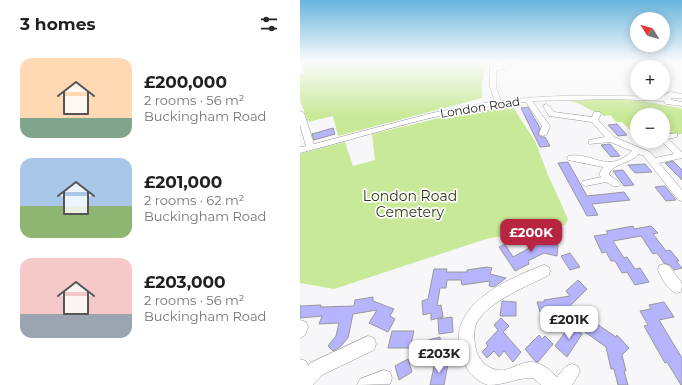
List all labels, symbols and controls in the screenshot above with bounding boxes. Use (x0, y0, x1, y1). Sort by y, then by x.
north arrow (630, 12, 670, 52)
map controls (630, 12, 670, 148)
icon: filters (258, 13, 280, 35)
text: 3 homes (20, 14, 95, 34)
button: + (630, 60, 670, 100)
text: £200,000 (144, 72, 227, 92)
icon: home (52, 74, 100, 122)
text: 2 rooms · 56 m² (144, 92, 244, 108)
street label: London Road (439, 93, 521, 121)
text: Buckingham Road (144, 108, 266, 124)
button: − (630, 108, 670, 148)
text: £201,000 (144, 172, 222, 192)
icon: home (52, 174, 100, 222)
park label: London Road Cemetery (363, 187, 457, 221)
text: 2 rooms · 62 m² (144, 192, 244, 208)
text: Buckingham Road (144, 208, 266, 224)
pin: £200K (503, 219, 559, 253)
text: £200K (509, 224, 553, 240)
text: £203,000 (144, 272, 226, 292)
icon: home (52, 274, 100, 322)
text: 2 rooms · 56 m² (144, 292, 244, 308)
pin: £201K (541, 306, 597, 340)
text: Buckingham Road (144, 308, 266, 324)
text: £201K (549, 311, 589, 327)
pin: £203K (411, 340, 467, 374)
text: £203K (418, 345, 460, 361)

